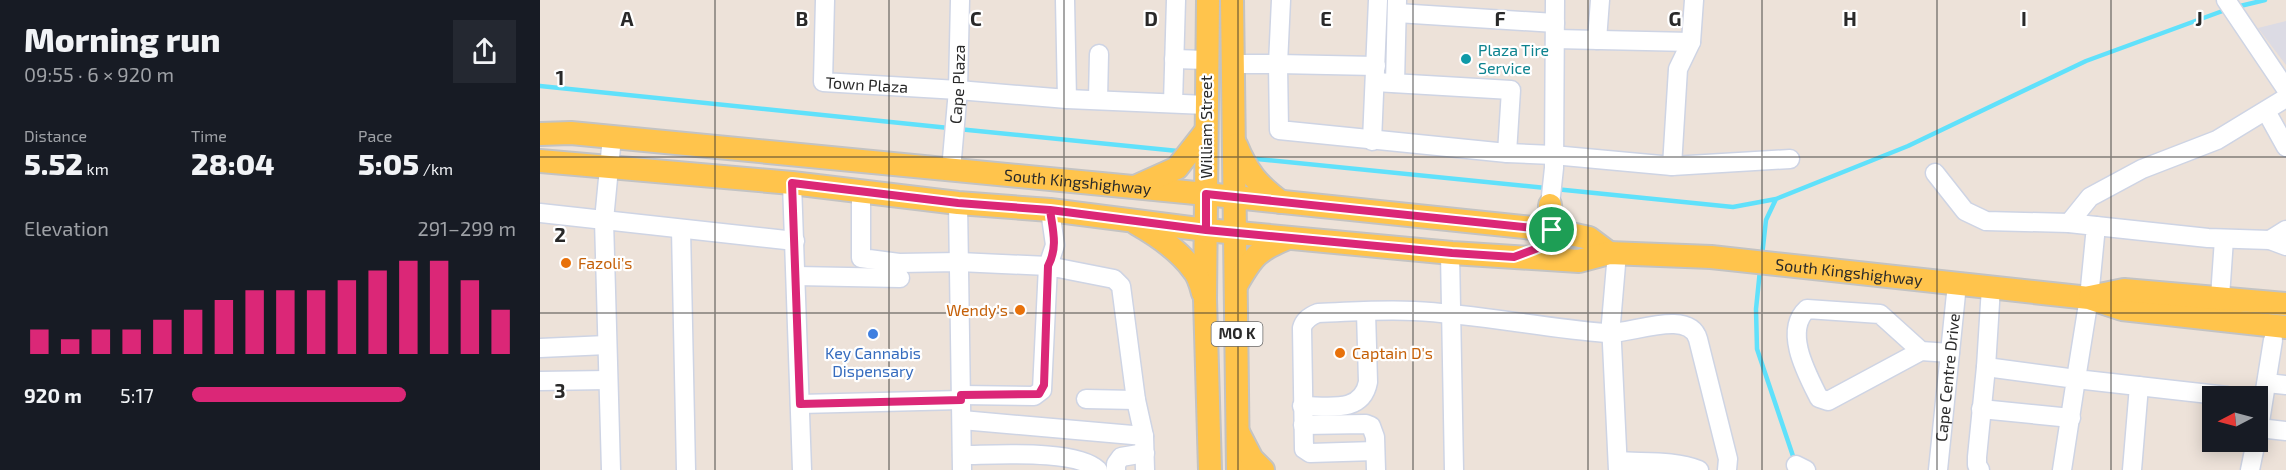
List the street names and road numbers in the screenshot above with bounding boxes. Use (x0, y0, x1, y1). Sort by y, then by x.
street label: Cape Plaza (945, 44, 968, 125)
street label: Town Plaza (825, 72, 909, 96)
street label: William Street (1196, 75, 1215, 179)
street label: South Kingshighway (1003, 165, 1153, 198)
street label: South Kingshighway (1775, 254, 1924, 289)
street label: Cape Centre Drive (1931, 312, 1963, 443)
road number: MO K (1212, 322, 1262, 346)

